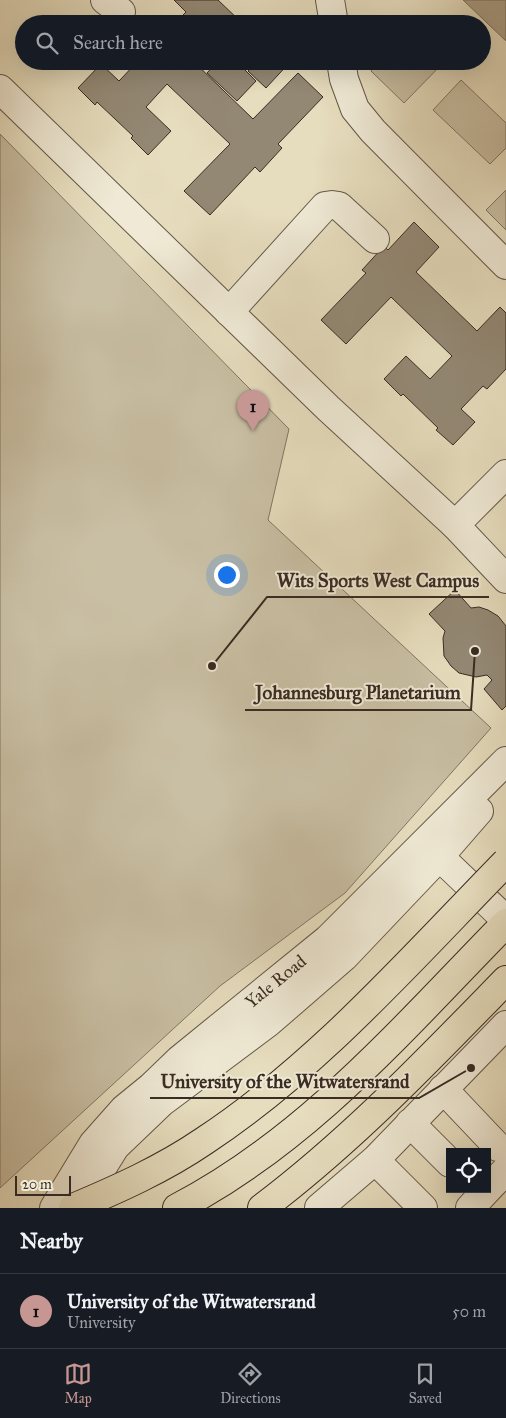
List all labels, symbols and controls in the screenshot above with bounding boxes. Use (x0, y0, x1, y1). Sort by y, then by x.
search box (15, 15, 491, 70)
icon: search (33, 29, 61, 57)
text: Search here (73, 31, 163, 54)
pin: 1 (237, 390, 269, 431)
your location (214, 562, 240, 588)
callout: Wits Sports West Campus (267, 563, 489, 597)
text: Wits Sports West Campus (277, 569, 479, 593)
callout: Johannesburg Planetarium (245, 676, 471, 710)
text: Johannesburg Planetarium (252, 681, 461, 705)
street label: Yale Road (241, 950, 311, 1013)
callout: University of the Witwatersrand (150, 1064, 419, 1098)
text: University of the Witwatersrand (161, 1070, 410, 1094)
map controls (446, 1148, 491, 1193)
button: locate (446, 1148, 491, 1193)
scale bar (15, 1173, 71, 1196)
text: 20 m (22, 1176, 52, 1193)
text: Nearby (20, 1228, 83, 1254)
text: University of the Witwatersrand (67, 1290, 316, 1313)
text: 1 (33, 1302, 39, 1321)
text: 50 m (452, 1302, 486, 1321)
text: University (67, 1313, 136, 1332)
tab: Map (64, 1360, 92, 1407)
tab: Directions (220, 1360, 281, 1407)
tab: Saved (409, 1360, 442, 1407)

